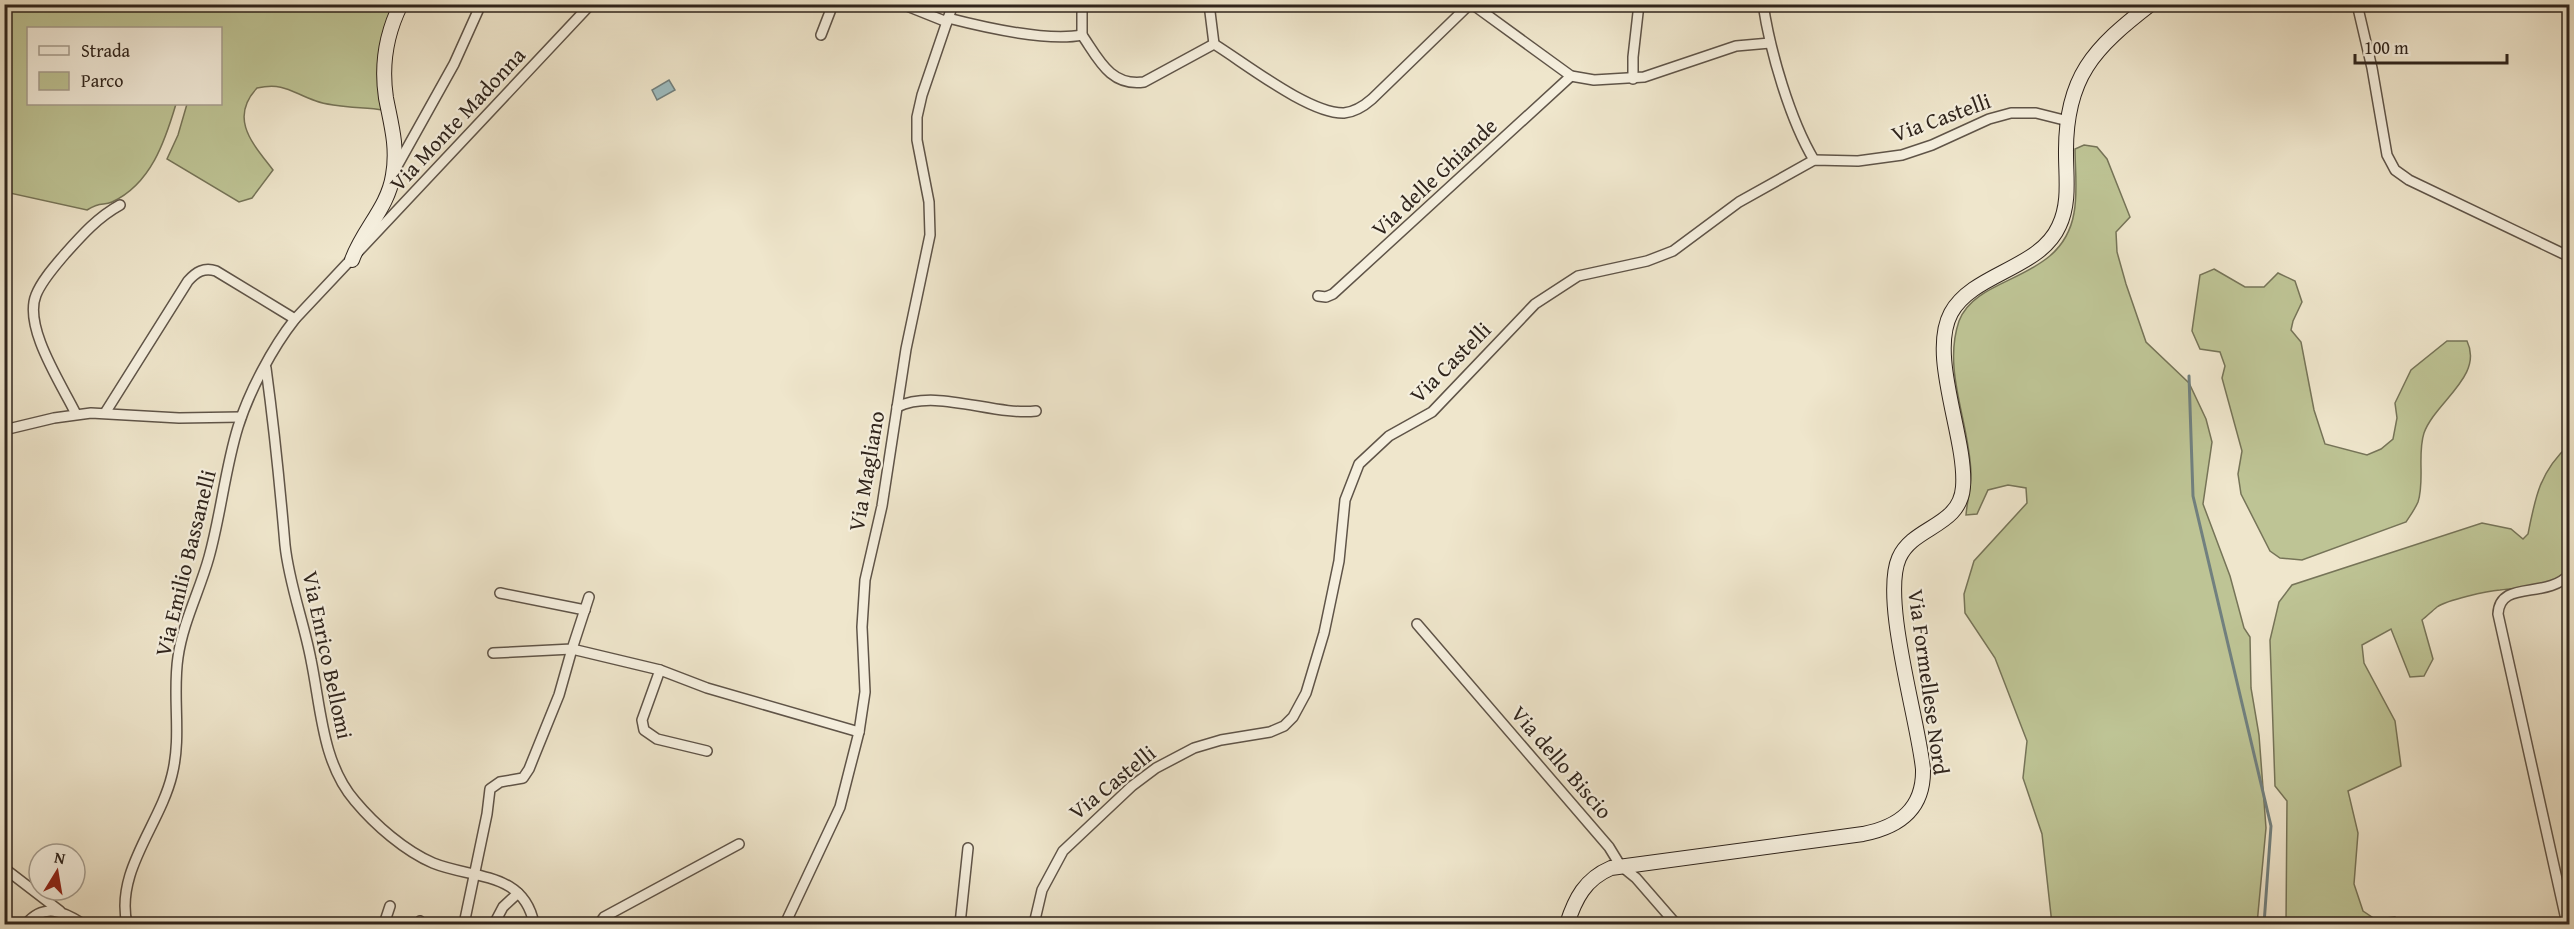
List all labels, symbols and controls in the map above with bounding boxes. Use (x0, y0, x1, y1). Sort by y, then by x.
legend (27, 27, 222, 105)
scale bar (2355, 27, 2506, 65)
text: 100 m (2364, 34, 2409, 61)
text: Strada (81, 37, 131, 64)
street label: Via Monte Madonna (382, 39, 533, 198)
text: Parco (81, 67, 124, 94)
street label: Via Castelli (1887, 84, 1995, 150)
street label: Via delle Ghiande (1364, 110, 1504, 244)
street label: Via Castelli (1402, 314, 1498, 410)
street label: Via Magliano (840, 408, 892, 534)
street label: Via Emilio Bassanelli (146, 466, 224, 660)
street label: Via Enrico Bellomi (295, 568, 361, 742)
street label: Via Formellese Nord (1900, 587, 1958, 777)
street label: Via dello Biscio (1504, 698, 1620, 826)
street label: Via Castelli (1062, 737, 1162, 827)
north arrow (27, 842, 87, 902)
text: N (52, 844, 68, 870)

